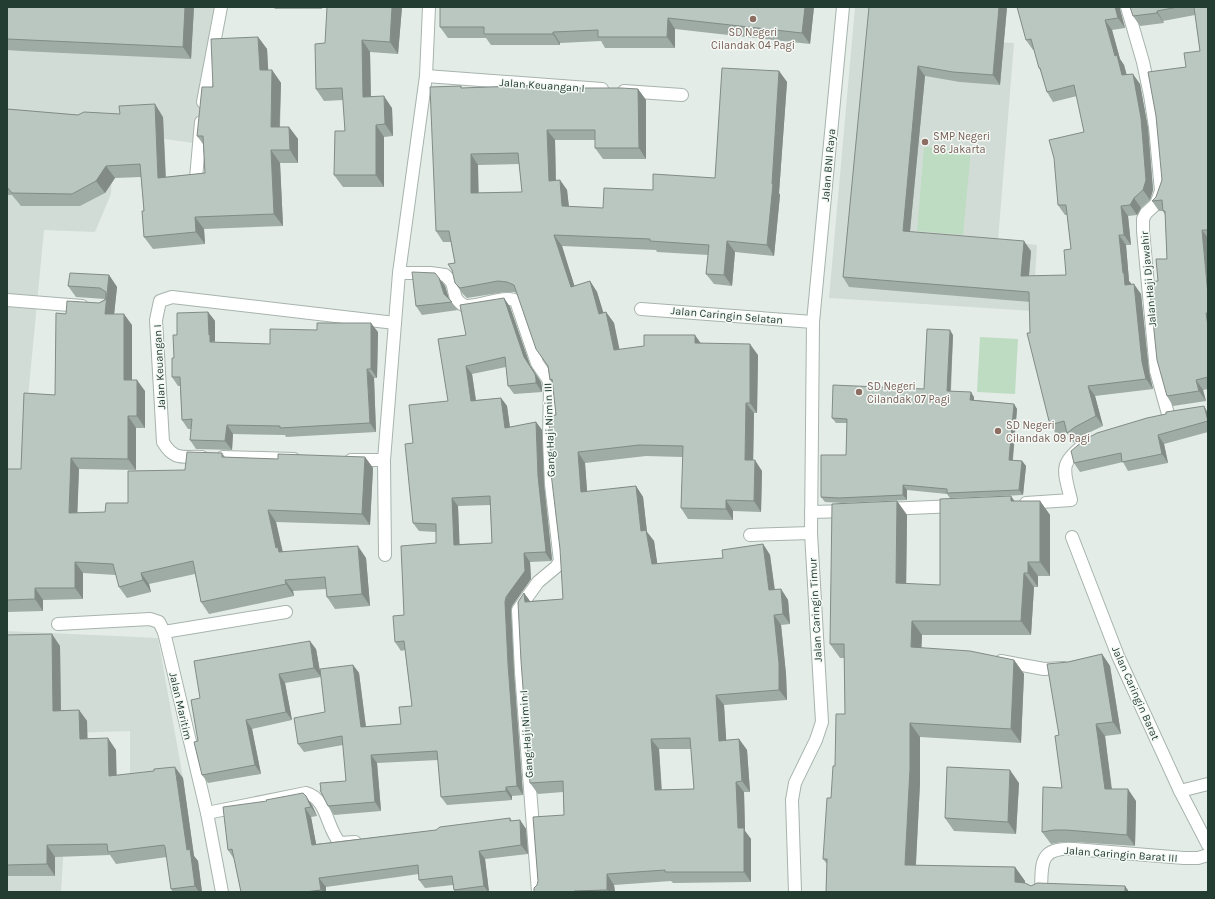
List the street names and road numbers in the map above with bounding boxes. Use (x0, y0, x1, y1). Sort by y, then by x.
street label: Jalan Keuangan I (499, 76, 585, 95)
street label: Jalan BNI Raya (819, 128, 838, 202)
street label: Jalan Haji Djawahir (1138, 230, 1159, 327)
street label: Jalan Caringin Selatan (670, 304, 784, 327)
street label: Jalan Keuangan I (151, 324, 168, 410)
street label: Gang Haji Nimin III (541, 383, 558, 477)
street label: Jalan Caringin Timur (806, 558, 825, 662)
street label: Jalan Caringin Barat (1109, 644, 1162, 742)
street label: Jalan Maritim (166, 671, 195, 741)
street label: Gang Haji Nimin I (517, 690, 536, 778)
street label: Jalan Caringin Barat III (1064, 844, 1178, 865)

